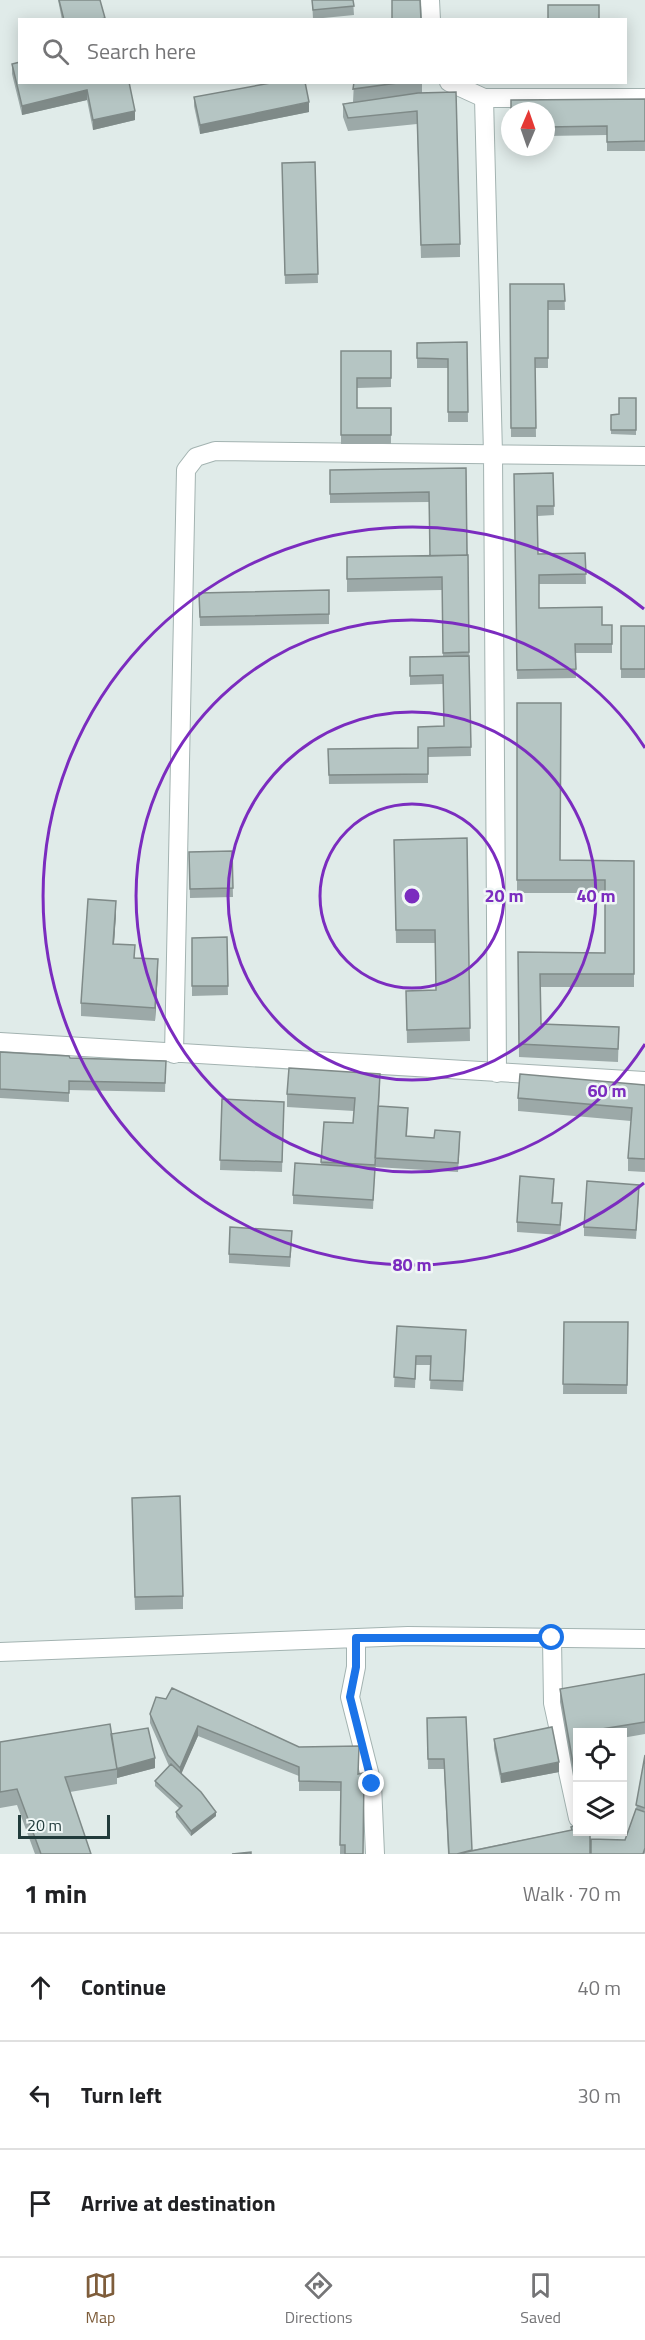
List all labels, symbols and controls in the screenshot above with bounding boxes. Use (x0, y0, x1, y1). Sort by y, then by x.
search box (18, 18, 627, 84)
text: Search here (87, 34, 196, 68)
icon: search (39, 35, 72, 68)
north arrow (501, 102, 555, 156)
text: 20 m (484, 882, 524, 909)
text: 40 m (576, 882, 616, 909)
centre of rings (402, 886, 422, 906)
text: 60 m (587, 1077, 627, 1104)
text: 80 m (392, 1251, 432, 1278)
route start (538, 1624, 564, 1650)
map controls (573, 1728, 627, 1836)
button: locate (573, 1728, 627, 1782)
route end (358, 1770, 384, 1796)
button: layers (573, 1782, 627, 1836)
scale bar (18, 1812, 110, 1840)
text: 20 m (27, 1813, 62, 1837)
text: 1 min (24, 1874, 87, 1913)
text: Walk · 70 m (523, 1878, 621, 1909)
text: Continue (81, 1970, 166, 2004)
icon: ahead (24, 1971, 57, 2004)
text: 40 m (577, 1972, 621, 2003)
text: Turn left (81, 2078, 162, 2112)
icon: left (24, 2079, 57, 2112)
text: 30 m (577, 2080, 621, 2111)
text: Arrive at destination (81, 2186, 276, 2220)
icon: arrive (24, 2187, 57, 2220)
tab: Map (84, 2269, 117, 2329)
tab: Directions (285, 2269, 353, 2329)
tab: Saved (520, 2269, 561, 2329)

